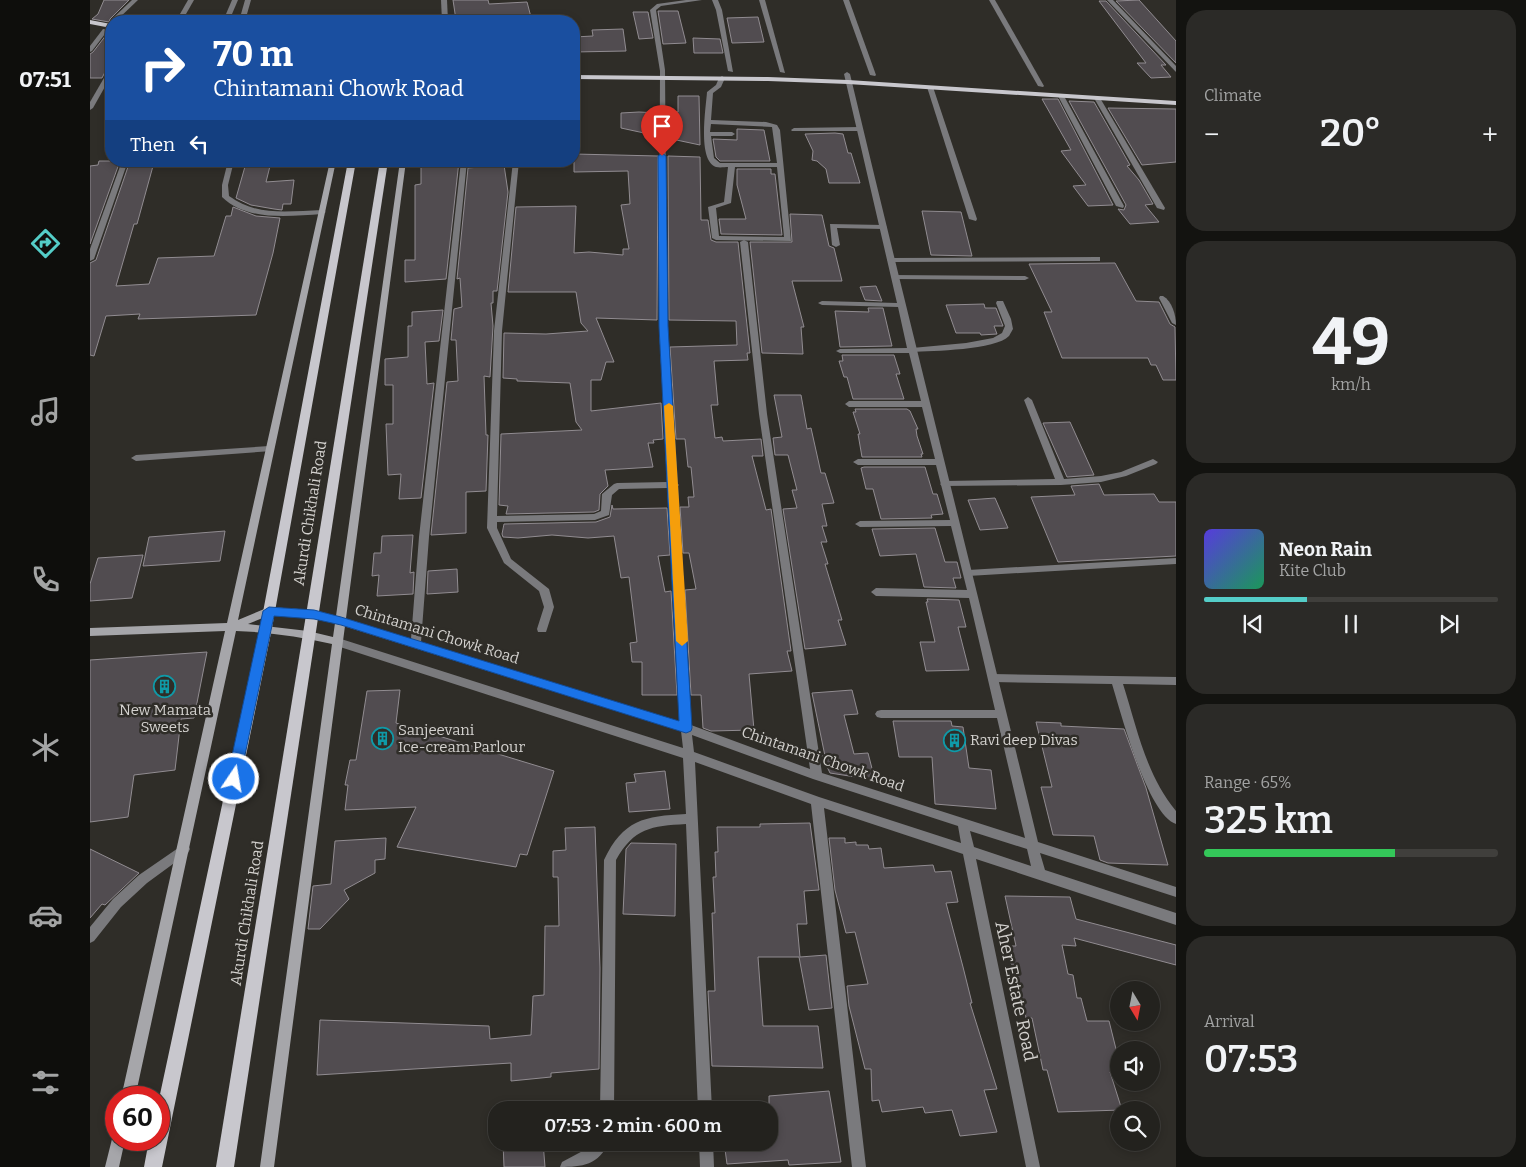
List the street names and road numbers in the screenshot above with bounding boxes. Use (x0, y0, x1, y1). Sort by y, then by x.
street label: Akurdi Chikhali Road (290, 439, 330, 587)
street label: Chintamani Chowk Road (353, 600, 522, 668)
street label: Chintamani Chowk Road (739, 723, 907, 795)
street label: Akurdi Chikhali Road (227, 839, 267, 987)
street label: Aher Estate Road (990, 919, 1042, 1063)

